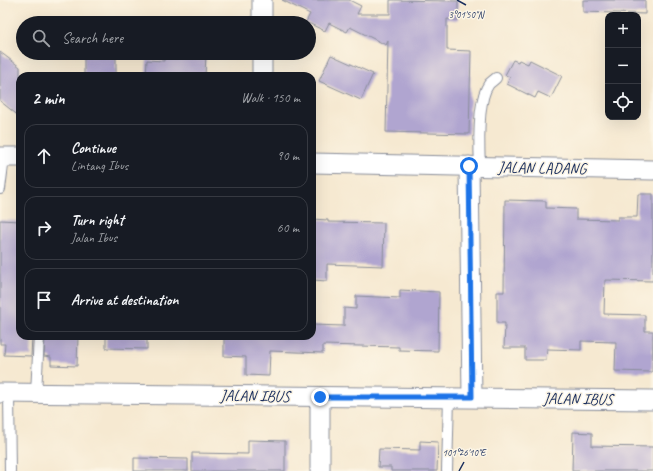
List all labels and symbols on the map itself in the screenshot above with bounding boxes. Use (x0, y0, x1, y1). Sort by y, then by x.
text: 3°01'50"N (449, 8, 485, 21)
route start (460, 157, 478, 175)
street label: JALAN LADANG (497, 157, 588, 179)
street label: JALAN IBUS (219, 385, 292, 407)
route end (311, 388, 329, 406)
street label: JALAN IBUS (542, 388, 615, 410)
text: 101°26'10"E (442, 446, 487, 459)

